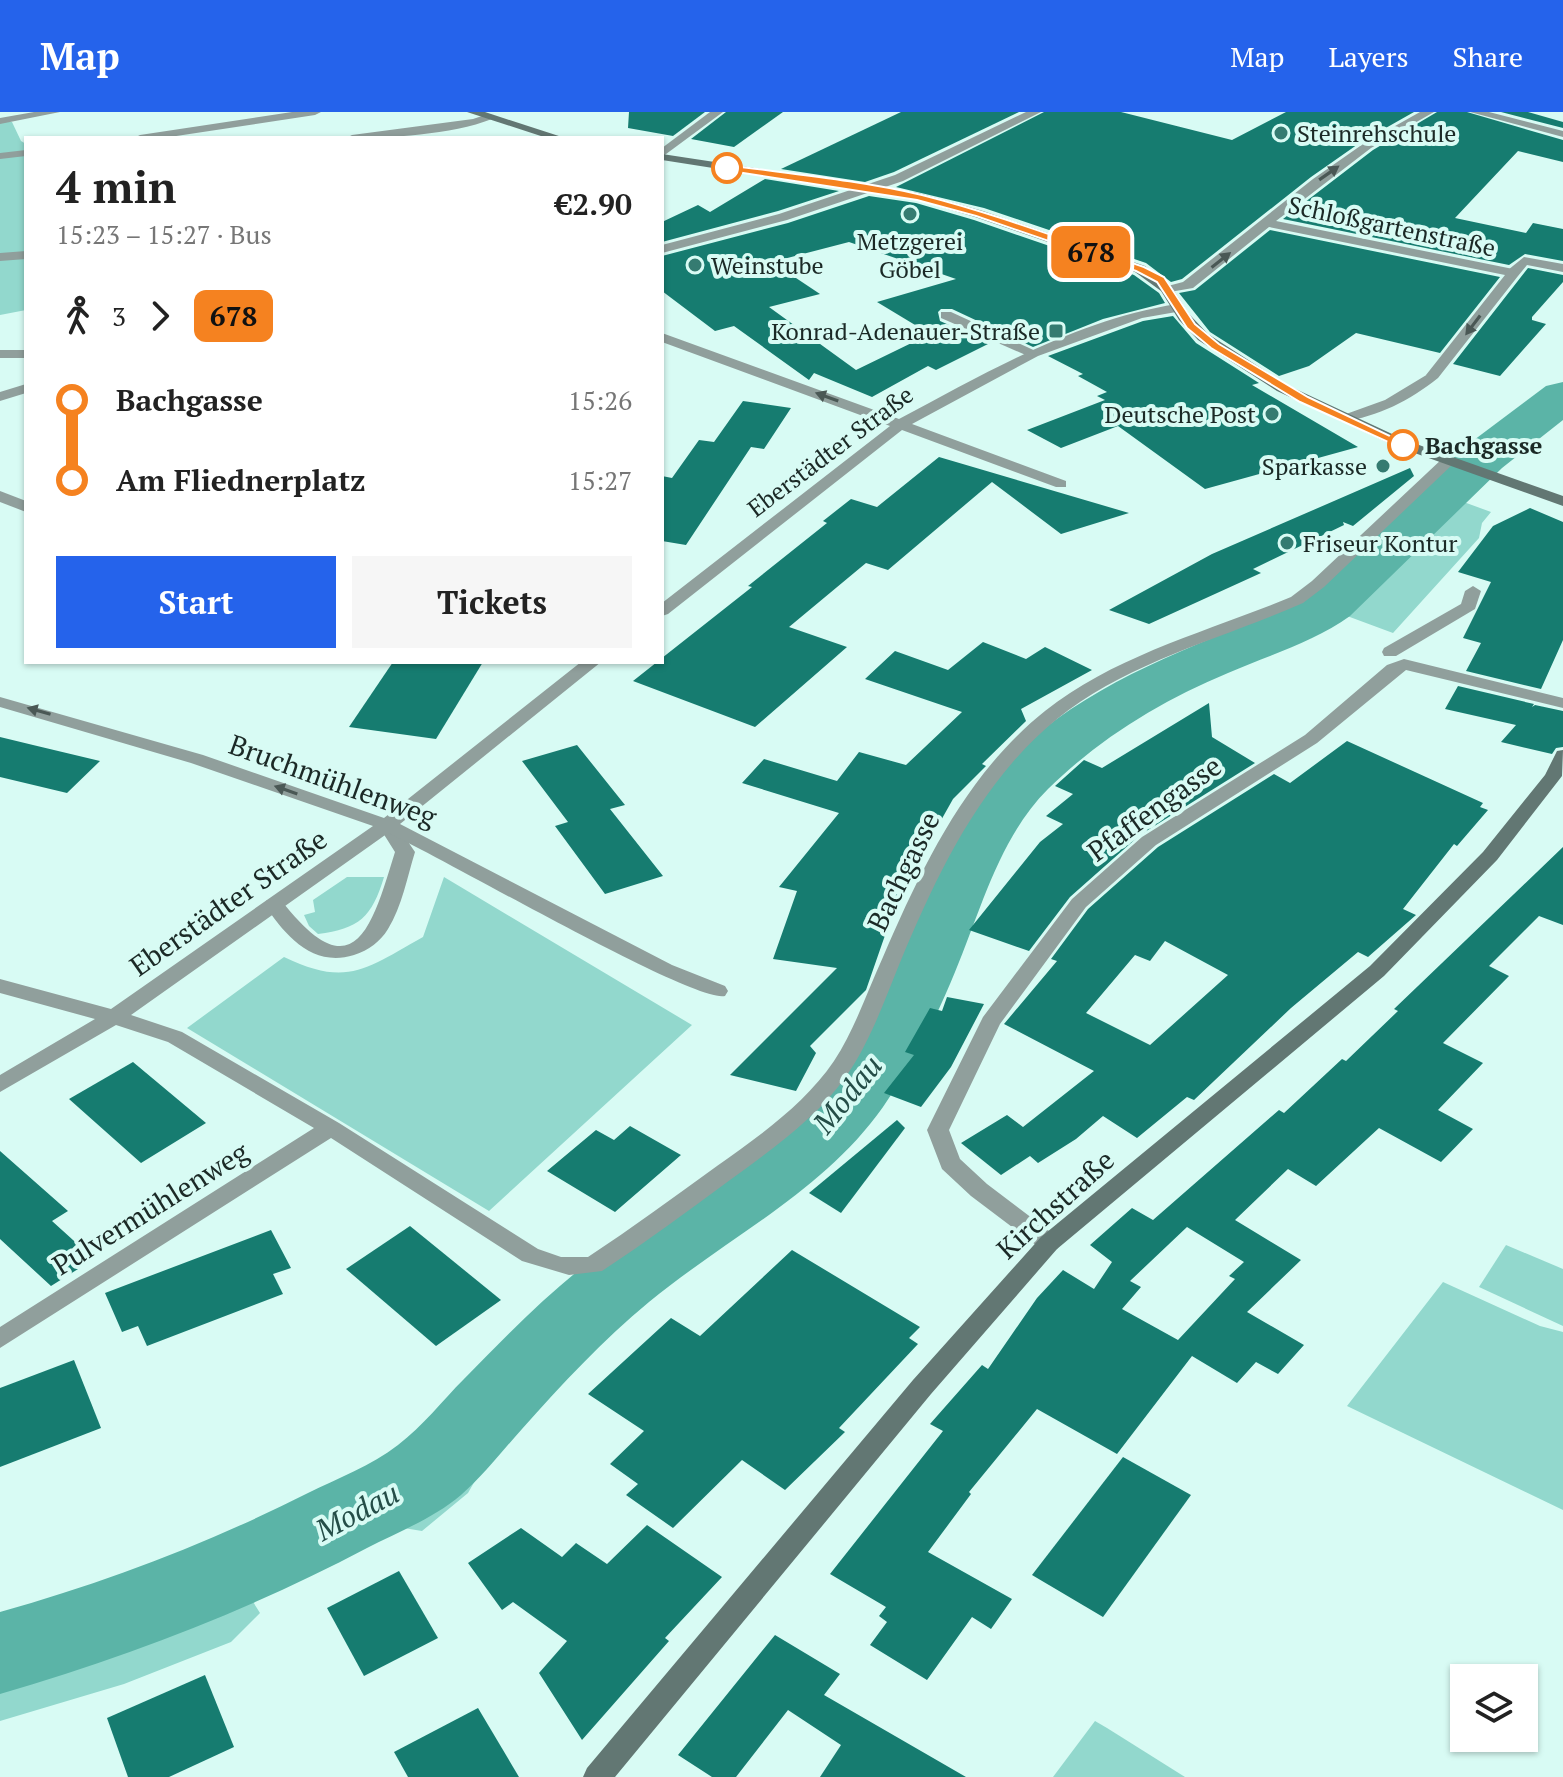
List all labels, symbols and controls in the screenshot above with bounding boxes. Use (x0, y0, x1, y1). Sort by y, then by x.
text: Map (40, 31, 120, 81)
text: Map (1230, 38, 1284, 75)
text: Layers (1328, 38, 1409, 75)
text: Share (1453, 38, 1523, 75)
place label: Steinrehschule (1297, 117, 1456, 149)
marker: Steinrehschule (1272, 124, 1290, 142)
unlabelled marker (712, 153, 742, 183)
text: 4 min (56, 157, 176, 216)
one-way arrow (1318, 166, 1339, 181)
text: €2.90 (555, 184, 632, 224)
street label: Schloßgartenstraße (1285, 188, 1499, 264)
marker: Metzgerei Göbel (901, 205, 919, 223)
text: 15:23 – 15:27 · Bus (56, 217, 272, 251)
place label: Metzgerei Göbel (857, 225, 963, 285)
line badge: 678 (1045, 226, 1137, 278)
text: 678 (1067, 233, 1115, 270)
place label: Weinstube (711, 249, 824, 281)
one-way arrow (1211, 253, 1231, 269)
marker: Weinstube (686, 256, 704, 274)
icon: walk (56, 294, 100, 338)
icon: forward (138, 294, 182, 338)
text: 678 (210, 297, 257, 334)
text: 3 (112, 299, 126, 333)
one-way arrow (1466, 314, 1482, 335)
place label: Konrad-Adenauer-Straße (771, 315, 1040, 347)
marker: Konrad-Adenauer-Straße (1047, 322, 1065, 340)
street label: Eberstädter Straße (741, 378, 919, 524)
text: Bachgasse (116, 380, 263, 420)
text: 15:26 (568, 383, 632, 417)
one-way arrow (815, 391, 839, 403)
place label: Deutsche Post (1105, 398, 1256, 430)
marker: Deutsche Post (1263, 405, 1281, 423)
place label: Bachgasse (1425, 429, 1543, 461)
marker: Bachgasse (1388, 430, 1418, 460)
place label: Sparkasse (1262, 450, 1367, 482)
marker: Sparkasse (1374, 457, 1392, 475)
text: Am Fliednerplatz (116, 460, 366, 500)
text: 15:27 (568, 463, 632, 497)
place label: Friseur Kontur (1303, 527, 1458, 559)
marker: Friseur Kontur (1278, 534, 1296, 552)
button: Start (56, 556, 336, 648)
button: Tickets (352, 556, 632, 648)
one-way arrow (26, 704, 50, 717)
street label: Bruchmühlenweg (224, 725, 443, 835)
street label: Pfaffengasse (1080, 747, 1228, 869)
one-way arrow (274, 784, 298, 796)
street label: Bachgasse (858, 805, 948, 937)
street label: Eberstädter Straße (122, 820, 334, 984)
water label: Modau (803, 1047, 891, 1142)
street label: Pulvermühlenweg (45, 1132, 256, 1283)
street label: Kirchstraße (988, 1141, 1122, 1267)
water label: Modau (307, 1472, 406, 1550)
map controls (1450, 1664, 1538, 1752)
button: layers (1450, 1664, 1538, 1752)

